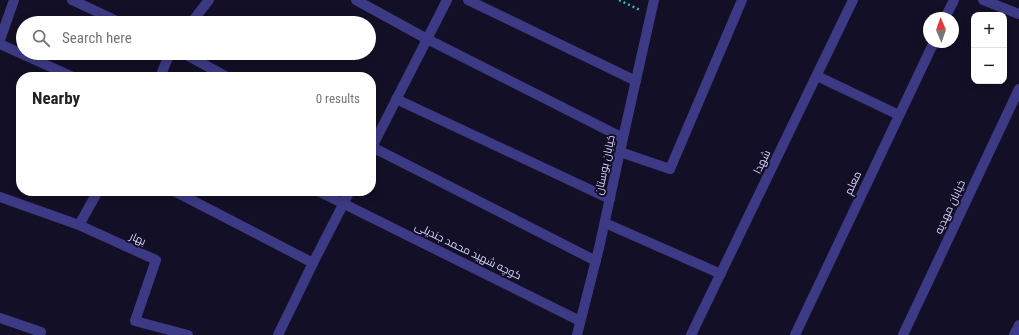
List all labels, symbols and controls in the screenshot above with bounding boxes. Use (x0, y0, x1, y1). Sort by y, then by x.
north arrow (923, 12, 959, 48)
map controls (971, 12, 1007, 84)
button: + (971, 12, 1007, 48)
search box (16, 16, 376, 60)
icon: search (30, 27, 52, 49)
text: Search here (62, 29, 132, 47)
button: − (971, 48, 1007, 84)
text: Nearby (32, 88, 80, 108)
text: 0 results (316, 91, 360, 106)
street label: خیابان بوستان (592, 134, 618, 196)
street label: شهدا (751, 148, 773, 176)
street label: معلم (842, 169, 865, 197)
street label: خیابان مهدیه (932, 178, 968, 236)
street label: کوچه شهید محمد جندیلی (413, 220, 524, 283)
street label: بهار (127, 229, 148, 248)

